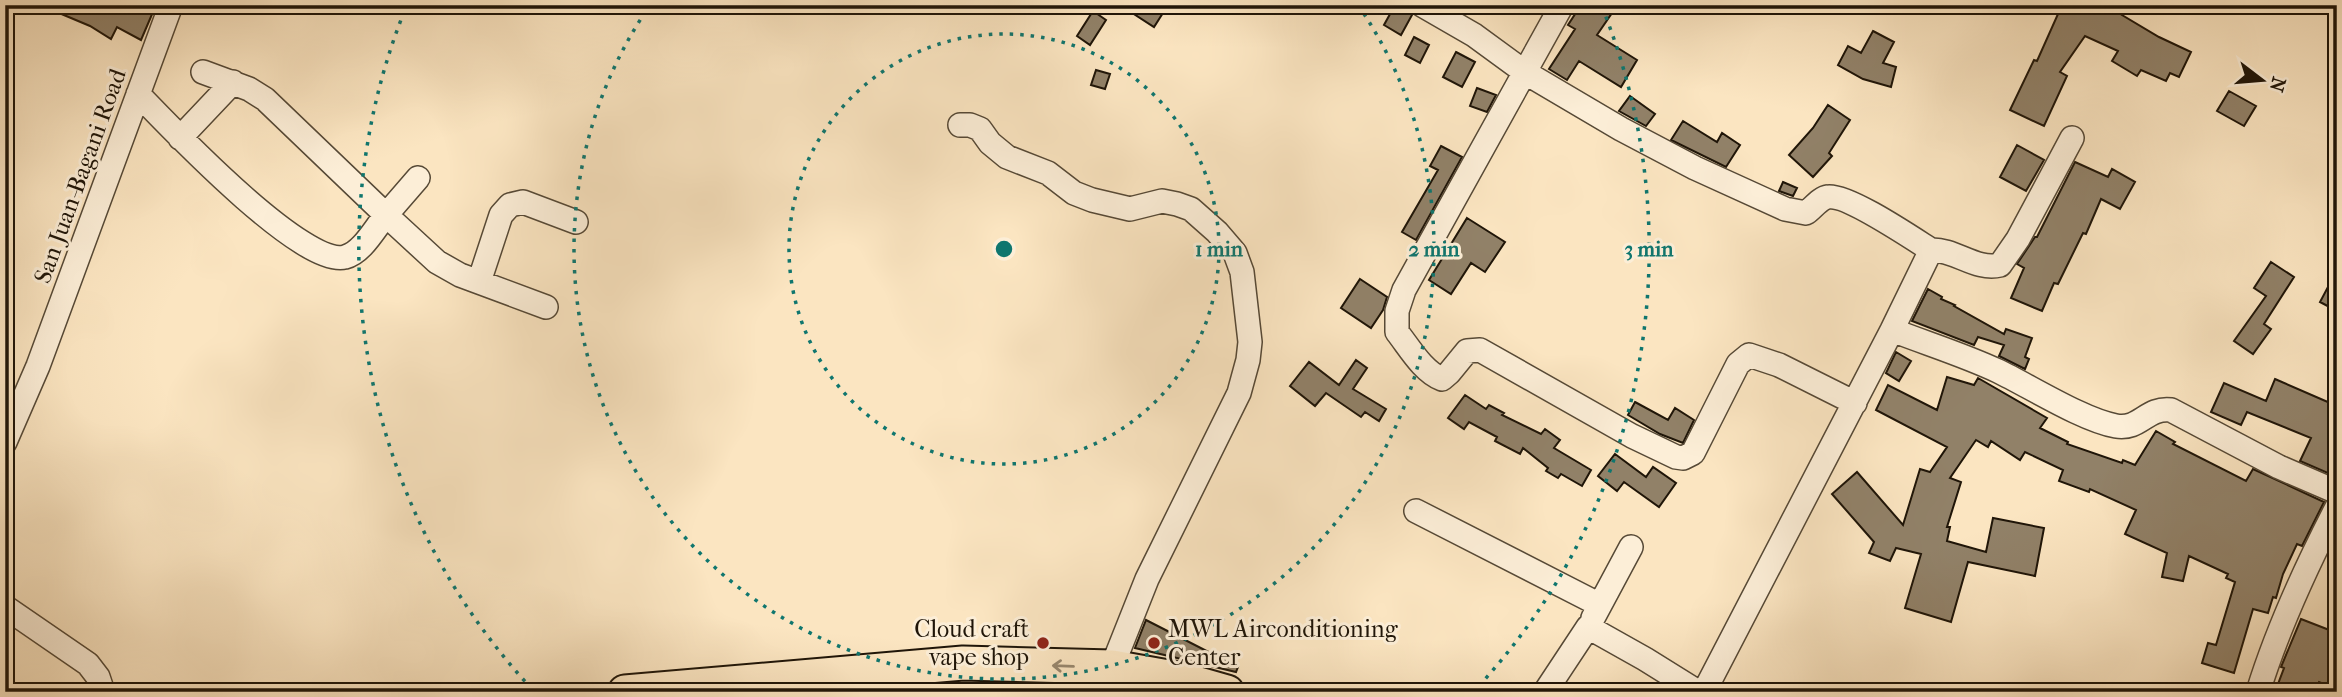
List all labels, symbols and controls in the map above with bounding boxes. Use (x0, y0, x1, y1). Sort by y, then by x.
north arrow (2226, 46, 2296, 116)
street label: San Juan-Bagani Road (28, 64, 132, 287)
text: N (2265, 74, 2290, 95)
centre of rings (992, 237, 1016, 261)
text: 1 min (1195, 237, 1244, 261)
text: 2 min (1408, 237, 1460, 261)
text: 3 min (1625, 237, 1674, 261)
place label: Cloud craft vape shop (914, 615, 1029, 671)
place label: MWL Airconditioning Center (1168, 615, 1399, 671)
marker: Cloud craft vape shop (1035, 635, 1051, 651)
marker: MWL Airconditioning Center (1146, 635, 1162, 651)
one-way arrow (1052, 659, 1075, 672)

